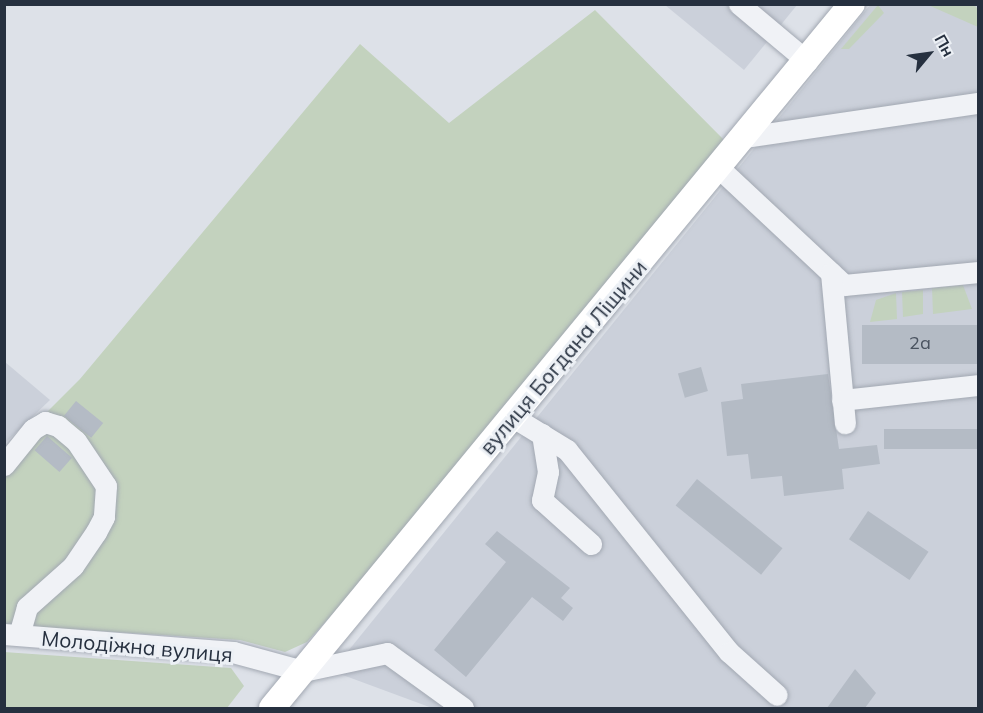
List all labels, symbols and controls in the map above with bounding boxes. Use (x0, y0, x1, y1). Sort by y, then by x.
north arrow (899, 24, 959, 84)
text: Пн (931, 31, 959, 60)
street label: вулиця Богдана Ліщини (474, 255, 652, 459)
house number: 2а (909, 332, 931, 354)
street label: Молодіжна вулиця (40, 625, 234, 667)

